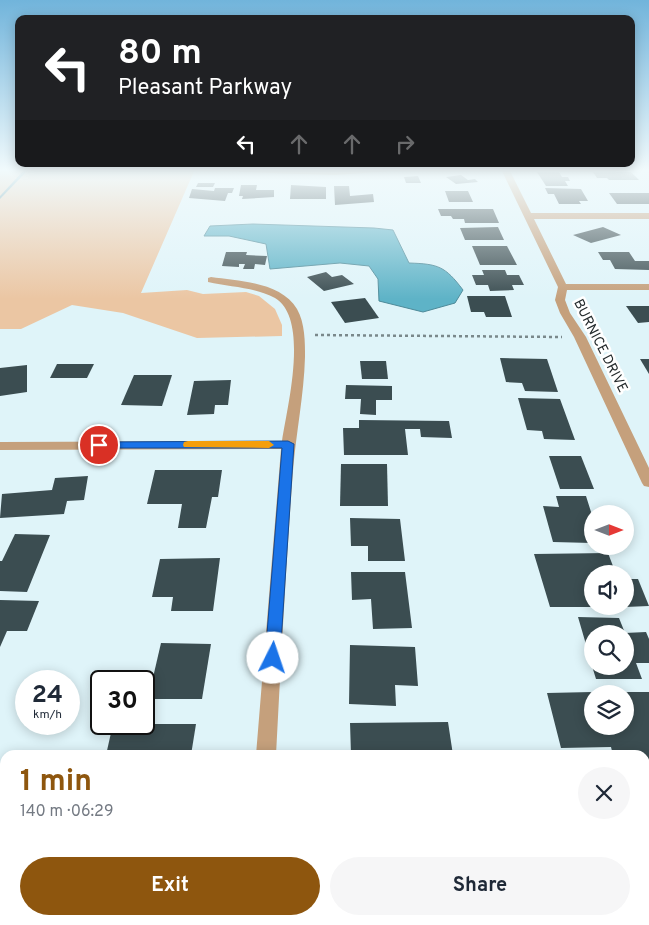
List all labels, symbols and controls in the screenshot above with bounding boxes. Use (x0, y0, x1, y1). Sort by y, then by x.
text: 80 m (118, 32, 202, 76)
icon: left (35, 35, 100, 100)
text: Pleasant Parkway (118, 75, 292, 102)
icon: left (232, 130, 260, 158)
icon: ahead (285, 130, 313, 158)
icon: ahead (338, 130, 366, 158)
icon: right (391, 130, 419, 158)
street label: BURNICE DRIVE (569, 297, 631, 395)
pin (78, 424, 120, 466)
icon: arrive (85, 431, 113, 459)
north arrow (584, 505, 634, 555)
map controls (584, 505, 634, 735)
button: sound (584, 565, 634, 615)
button: search (584, 625, 634, 675)
position arrow (246, 631, 298, 683)
speed limit sign: 30 (90, 670, 155, 735)
text: 24 (32, 680, 63, 712)
button: layers (584, 685, 634, 735)
text: km/h (33, 707, 62, 723)
text: 1 min (20, 764, 92, 801)
button: close (578, 767, 630, 819)
text: 140 m · 06:29 (20, 802, 113, 822)
button: Exit (20, 857, 320, 915)
button: Share (330, 857, 630, 915)

